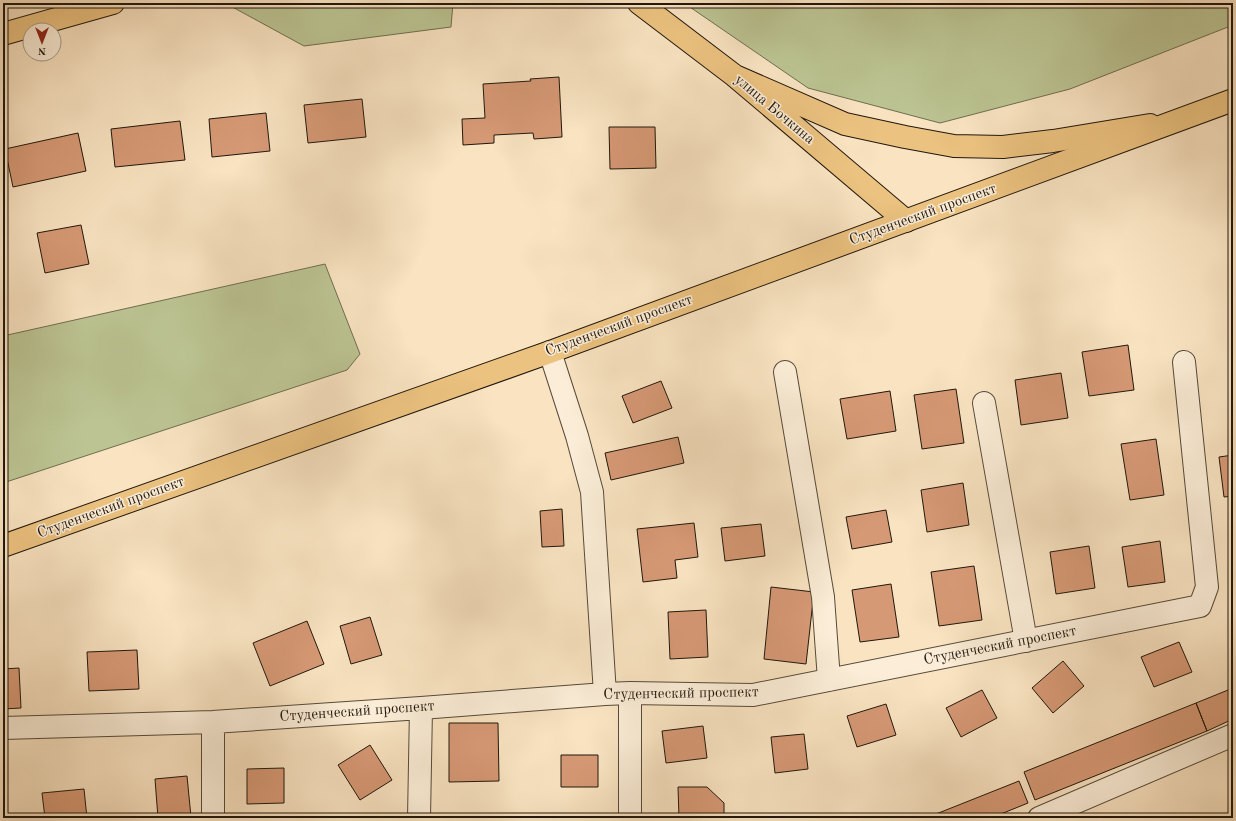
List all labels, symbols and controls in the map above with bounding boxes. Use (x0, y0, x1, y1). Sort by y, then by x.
north arrow (22, 22, 62, 62)
text: N (37, 45, 46, 56)
street label: улица Бочкина (731, 72, 817, 148)
street label: Студенческий проспект (847, 181, 999, 249)
street label: Студенческий проспект (543, 292, 695, 360)
street label: Студенческий проспект (35, 474, 187, 542)
street label: Студенческий проспект (922, 624, 1078, 668)
street label: Студенческий проспект (603, 685, 759, 703)
street label: Студенческий проспект (279, 699, 435, 725)

